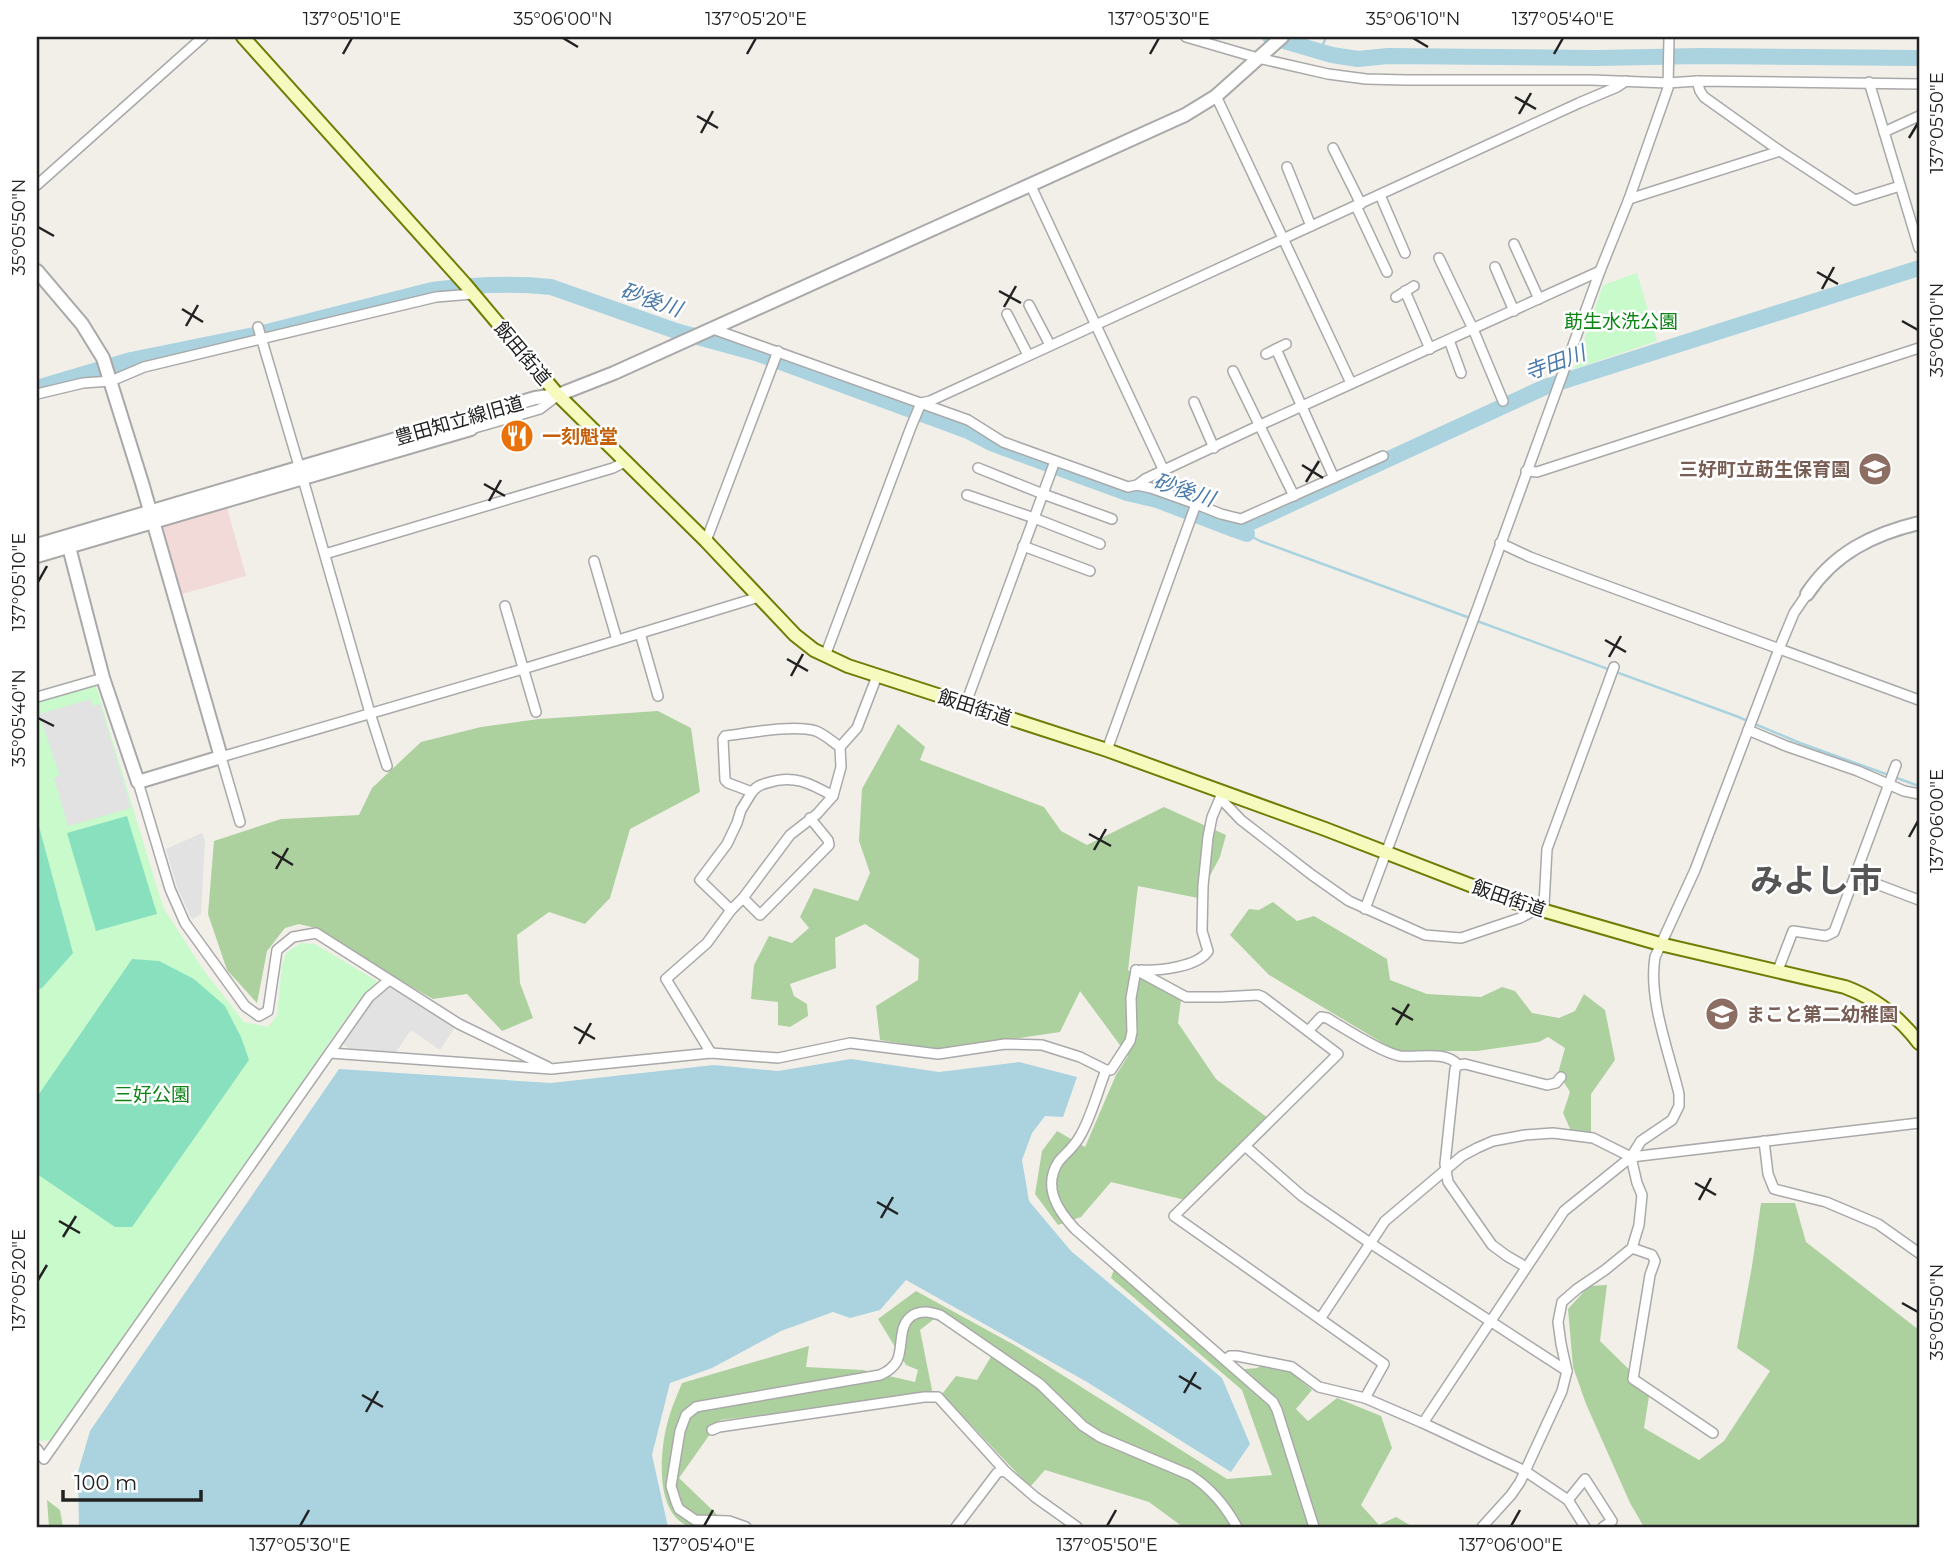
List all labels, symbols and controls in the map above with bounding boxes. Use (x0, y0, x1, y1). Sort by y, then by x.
text: 137°05'10"E (303, 8, 401, 30)
text: 35°06'00"N (513, 8, 613, 30)
text: 137°05'20"E (705, 8, 807, 30)
text: 137°05'30"E (1108, 8, 1210, 30)
text: 35°06'10"N (1366, 8, 1460, 30)
text: 137°05'40"E (1512, 8, 1614, 30)
text: 137°05'50"E (1926, 72, 1948, 174)
text: 35°05'50"N (8, 179, 30, 275)
water label: 砂後川 (617, 277, 687, 322)
text: 35°06'10"N (1926, 283, 1948, 377)
park label: 莇生水洗公園 (1564, 310, 1678, 333)
street label: 飯田街道 (489, 317, 556, 390)
water label: 寺田川 (1521, 339, 1591, 385)
street label: 豊田知立線旧道 (392, 391, 526, 450)
restaurant icon: 一刻魁堂 (498, 417, 536, 455)
place label: 一刻魁堂 (542, 425, 618, 448)
school or university icon: 三好町立莇生保育園 (1856, 450, 1894, 488)
place label: 三好町立莇生保育園 (1679, 458, 1850, 481)
water label: 砂後川 (1150, 468, 1220, 512)
text: 137°05'10"E (8, 533, 30, 631)
text: 35°05'40"N (8, 669, 30, 767)
street label: 飯田街道 (935, 685, 1015, 730)
text: 137°06'00"E (1926, 769, 1948, 873)
district label: みよし市 (1750, 860, 1882, 900)
street label: 飯田街道 (1469, 875, 1549, 922)
school or university icon: まこと第二幼稚園 (1703, 995, 1741, 1033)
place label: まこと第二幼稚園 (1746, 1003, 1898, 1026)
park label: 三好公園 (114, 1083, 190, 1106)
text: 137°05'20"E (8, 1229, 30, 1331)
text: 35°05'50"N (1926, 1264, 1948, 1360)
scale bar (63, 1459, 201, 1503)
text: 100 m (74, 1470, 137, 1495)
text: 137°05'30"E (249, 1534, 351, 1556)
text: 137°05'40"E (653, 1534, 755, 1556)
text: 137°05'50"E (1056, 1534, 1158, 1556)
text: 137°06'00"E (1459, 1534, 1563, 1556)

